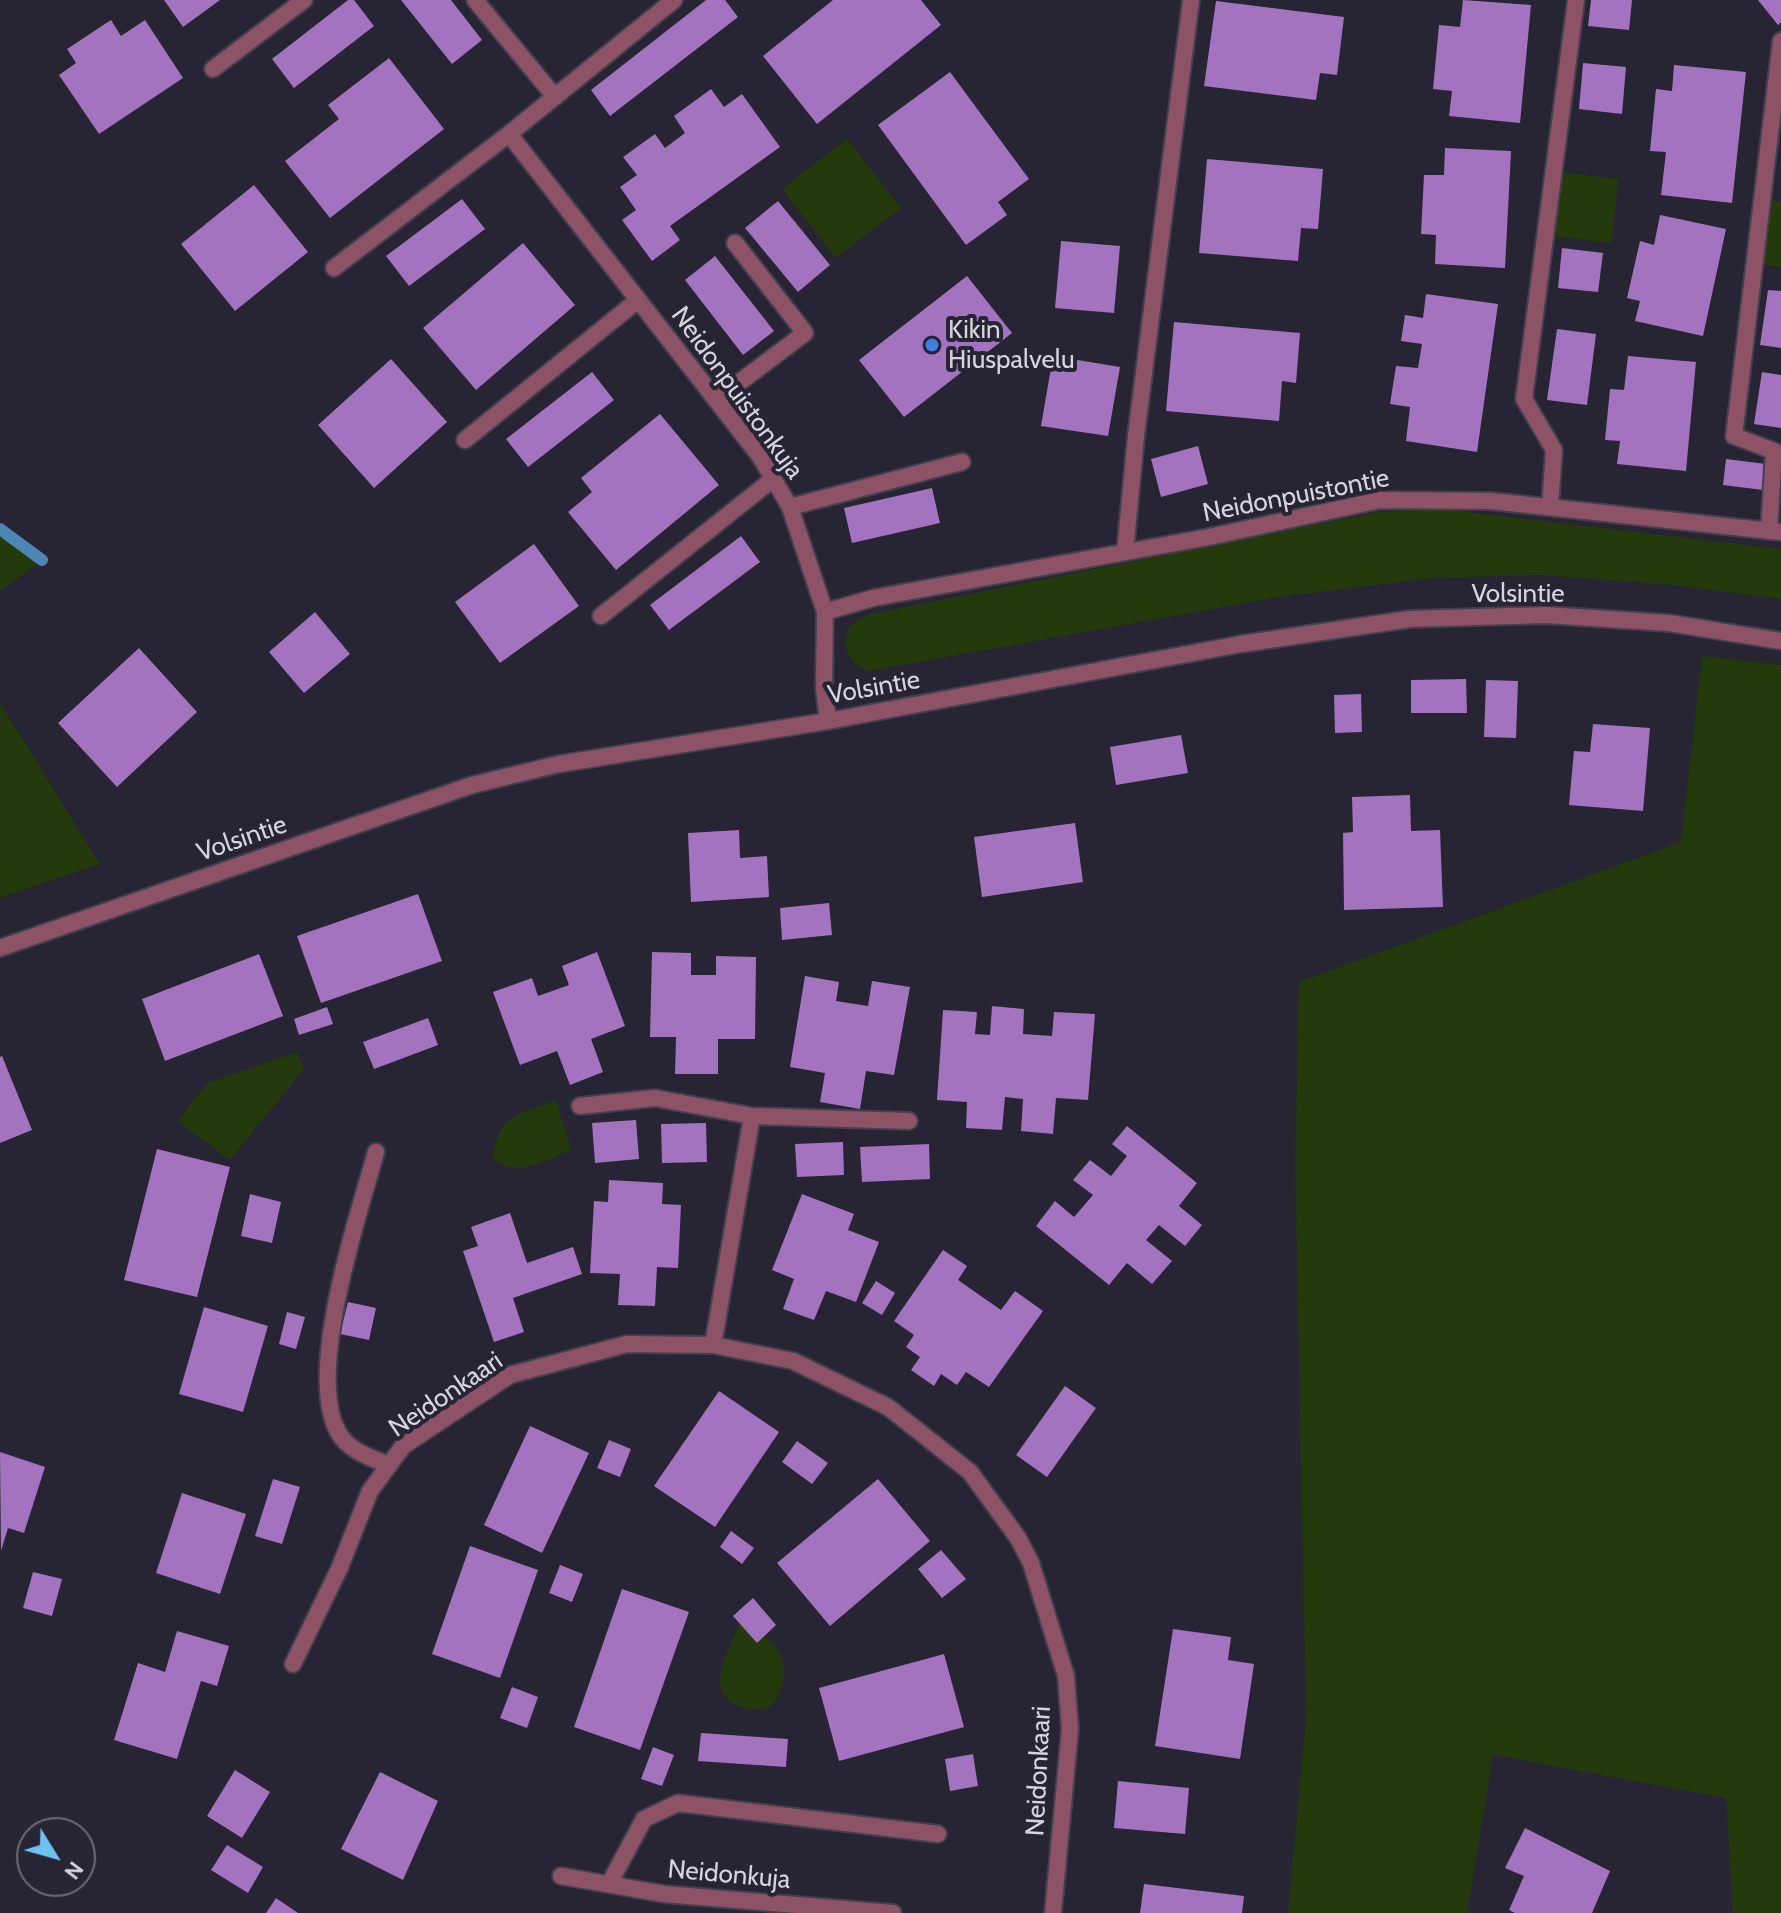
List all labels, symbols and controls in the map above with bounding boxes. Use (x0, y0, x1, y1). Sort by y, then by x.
street label: Neidonpuistonkuja (664, 301, 810, 485)
place label: Kikin Hiuspalvelu (948, 314, 1075, 376)
marker: Kikin Hiuspalvelu (923, 336, 941, 354)
street label: Neidonpuistontie (1200, 463, 1392, 529)
street label: Volsintie (1472, 578, 1564, 610)
street label: Volsintie (826, 665, 922, 711)
street label: Volsintie (193, 809, 291, 869)
street label: Neidonkaari (383, 1346, 509, 1444)
street label: Neidonkaari (1020, 1705, 1058, 1837)
north arrow (16, 1817, 96, 1897)
street label: Neidonkuja (666, 1854, 792, 1896)
text: N (59, 1856, 89, 1885)

